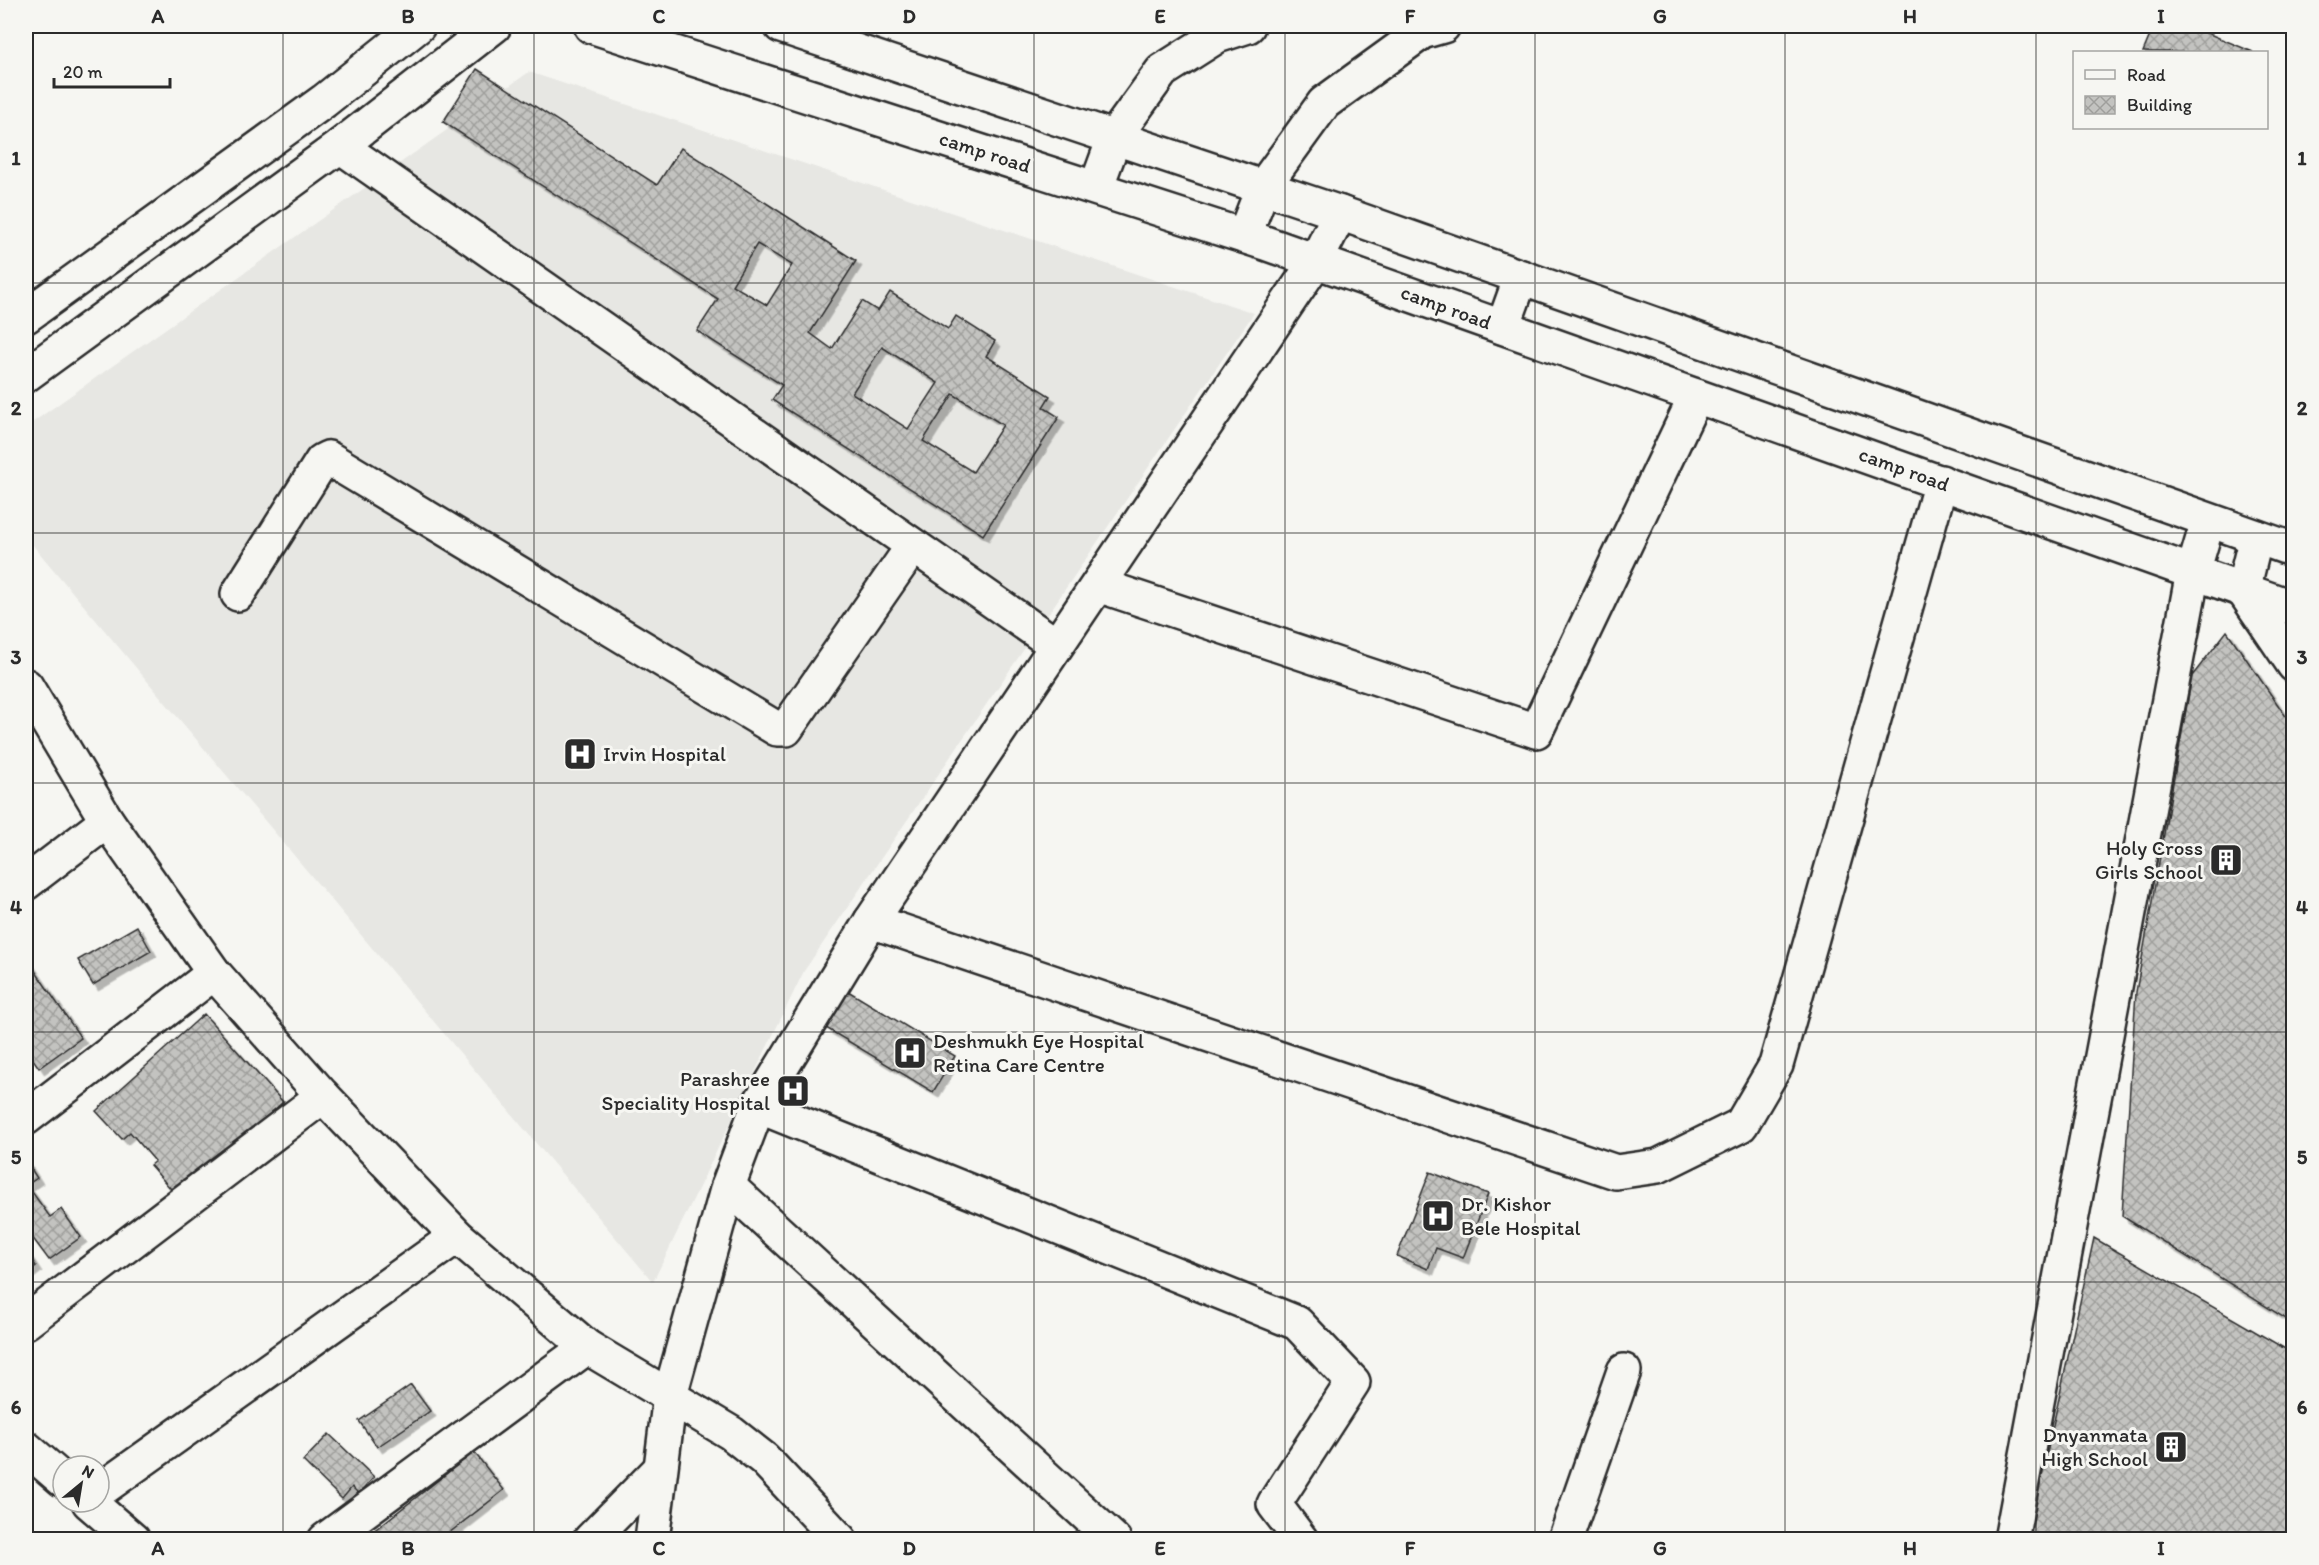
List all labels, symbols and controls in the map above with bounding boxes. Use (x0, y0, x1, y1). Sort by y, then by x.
text: A (151, 4, 165, 28)
text: B (402, 4, 415, 28)
text: C (653, 4, 666, 28)
text: D (902, 4, 916, 28)
text: E (1154, 4, 1166, 28)
text: F (1405, 4, 1416, 28)
text: G (1653, 4, 1667, 28)
text: H (1903, 4, 1917, 28)
text: I (2157, 4, 2165, 28)
scale bar (54, 51, 170, 89)
legend (2073, 51, 2268, 129)
text: 20 m (63, 61, 103, 83)
text: Road (2127, 64, 2166, 86)
text: Building (2127, 94, 2193, 116)
street label: camp road (936, 125, 1034, 178)
text: 1 (11, 146, 21, 170)
text: 1 (2297, 146, 2307, 170)
street label: camp road (1397, 279, 1495, 334)
text: 2 (11, 396, 22, 420)
text: 2 (2297, 396, 2308, 420)
street label: camp road (1855, 441, 1953, 496)
text: 3 (11, 645, 22, 669)
text: 3 (2297, 645, 2308, 669)
hospital icon: Irvin Hospital (562, 736, 598, 772)
place label: Irvin Hospital (603, 741, 726, 766)
place label: Holy Cross Girls School (2095, 835, 2203, 884)
building icon: Holy Cross Girls School (2208, 842, 2244, 878)
text: 4 (10, 895, 22, 919)
text: 4 (2296, 895, 2308, 919)
place label: Deshmukh Eye Hospital Retina Care Centre (933, 1028, 1144, 1077)
hospital icon: Deshmukh Eye Hospital Retina Care Centre (892, 1035, 928, 1071)
place label: Parashree Speciality Hospital (602, 1066, 770, 1115)
hospital icon: Parashree Speciality Hospital (775, 1073, 811, 1109)
text: 5 (11, 1145, 22, 1169)
text: 5 (2297, 1145, 2308, 1169)
place label: Dr. Kishor Bele Hospital (1461, 1191, 1580, 1240)
hospital icon: Dr. Kishor Bele Hospital (1420, 1198, 1456, 1234)
text: 6 (11, 1395, 22, 1419)
text: 6 (2297, 1395, 2308, 1419)
place label: Dnyanmata High School (2042, 1422, 2148, 1471)
building icon: Dnyanmata High School (2153, 1429, 2189, 1465)
north arrow (51, 1454, 111, 1514)
text: N (79, 1461, 98, 1482)
text: A (151, 1536, 165, 1560)
text: B (402, 1536, 415, 1560)
text: C (653, 1536, 666, 1560)
text: D (902, 1536, 916, 1560)
text: E (1154, 1536, 1166, 1560)
text: F (1405, 1536, 1416, 1560)
text: G (1653, 1536, 1667, 1560)
text: H (1903, 1536, 1917, 1560)
text: I (2157, 1536, 2165, 1560)

